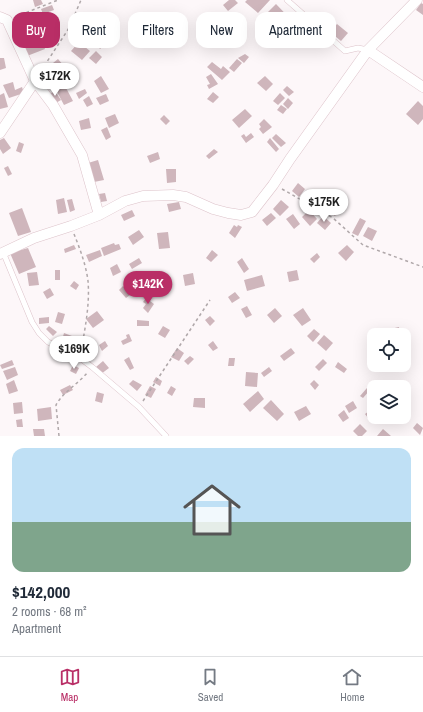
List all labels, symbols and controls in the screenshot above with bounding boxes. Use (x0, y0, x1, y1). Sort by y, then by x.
chip: Buy (12, 12, 60, 48)
chip: Rent (68, 12, 120, 48)
chip: Filters (128, 12, 188, 48)
chip: New (196, 12, 247, 48)
chip: Apartment (255, 12, 336, 48)
pin: $172K (27, 63, 83, 97)
text: $172K (39, 67, 71, 84)
pin: $175K (296, 189, 352, 223)
text: $175K (308, 193, 340, 210)
pin: $142K (120, 271, 176, 305)
text: $142K (132, 275, 164, 292)
map controls (367, 328, 411, 424)
button: locate (367, 328, 411, 372)
pin: $169K (46, 336, 102, 370)
text: $169K (58, 340, 90, 357)
button: layers (367, 380, 411, 424)
icon: home (176, 474, 248, 546)
text: $142,000 (12, 580, 70, 603)
text: 2 rooms · 68 m² (12, 603, 87, 620)
text: Apartment (12, 620, 61, 637)
tab: Map (59, 666, 81, 704)
tab: Saved (198, 666, 223, 704)
tab: Home (340, 666, 364, 704)

